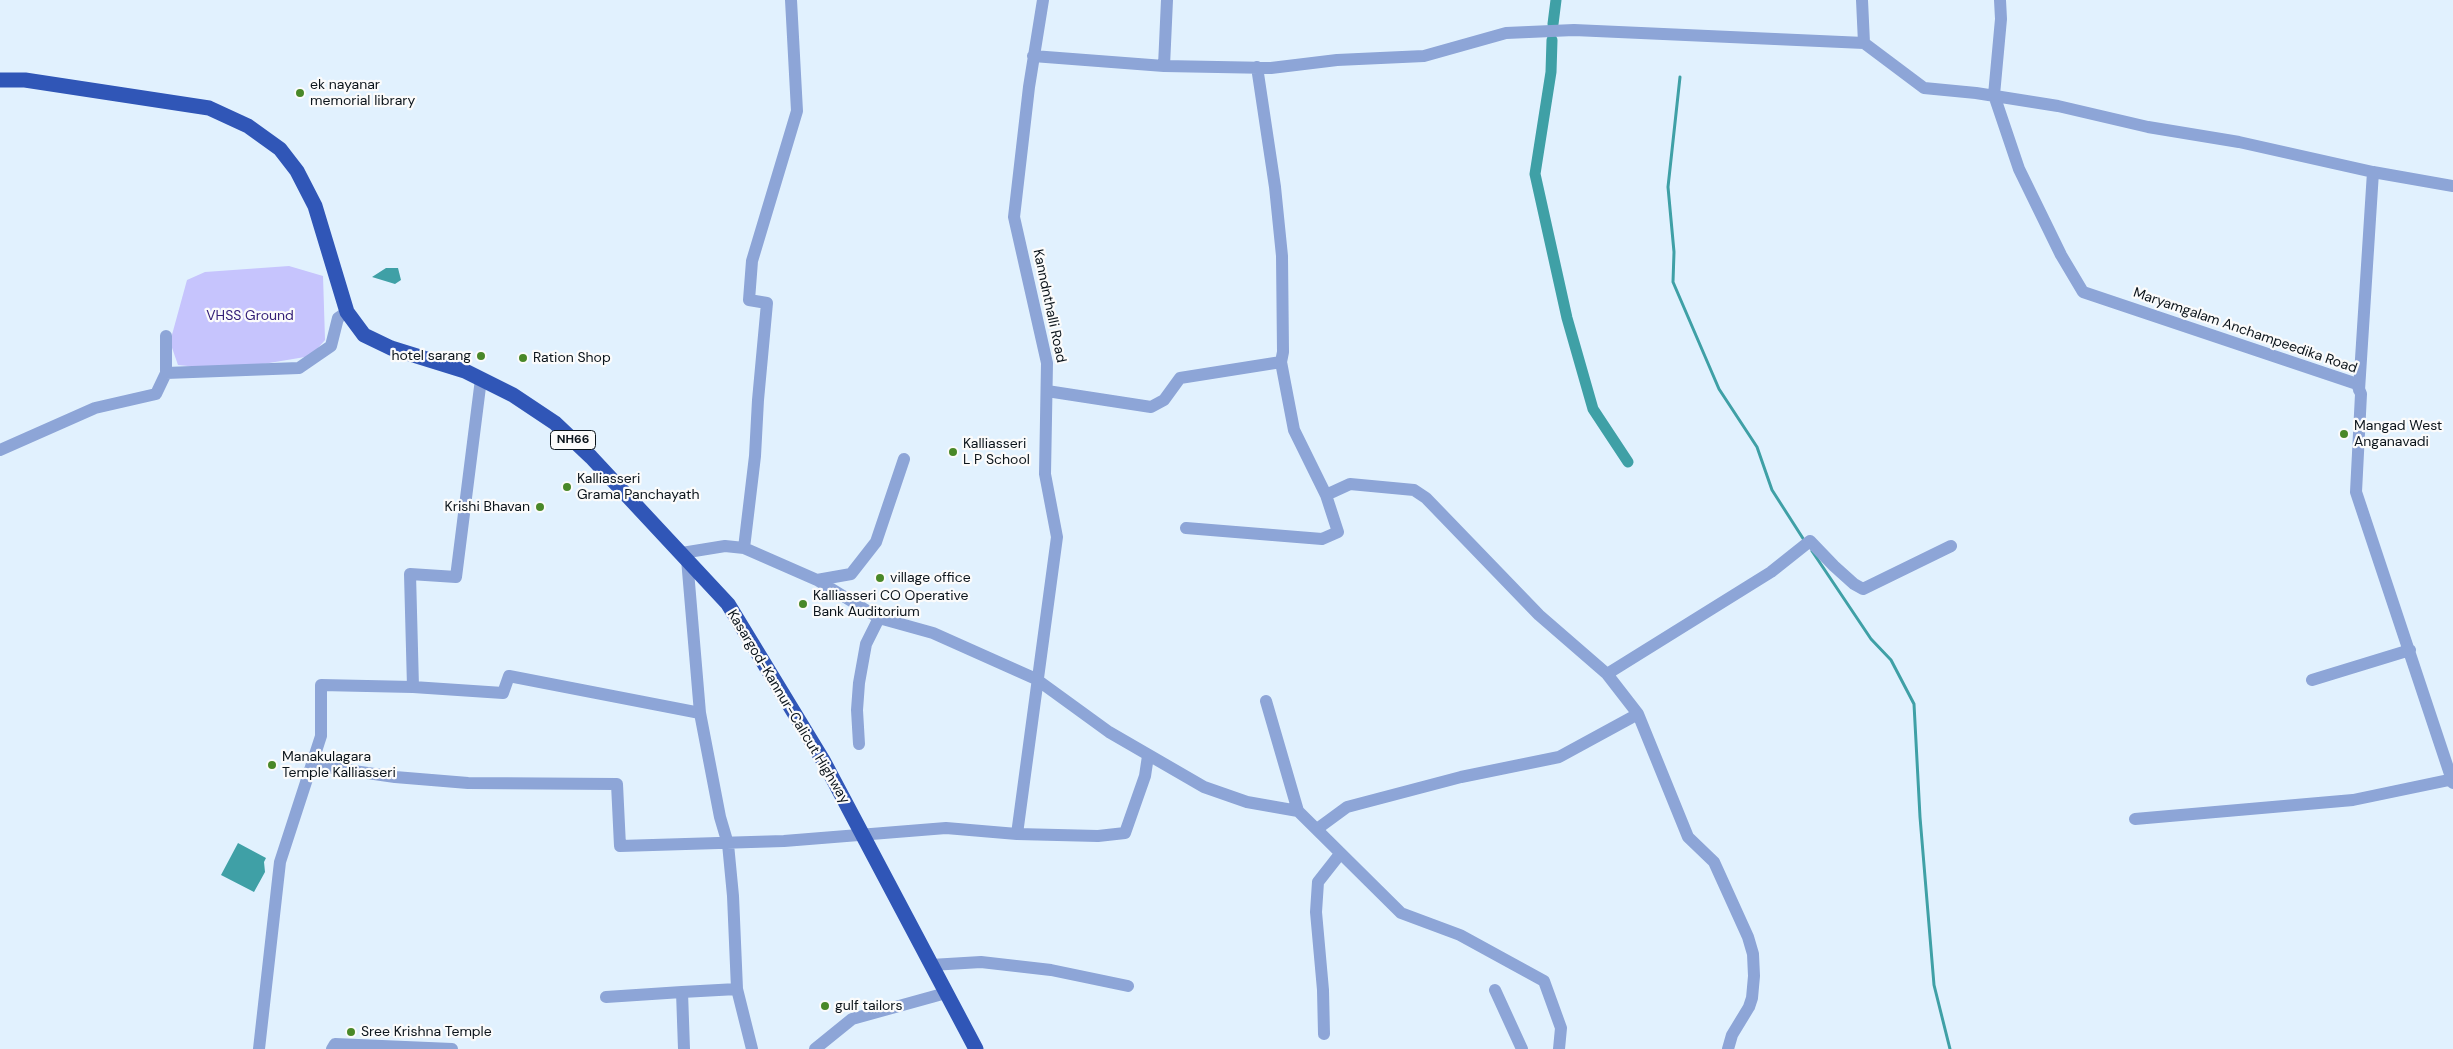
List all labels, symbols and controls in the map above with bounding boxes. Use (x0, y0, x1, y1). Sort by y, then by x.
place label: ek nayanar memorial library (310, 77, 415, 110)
marker: ek nayanar memorial library (294, 87, 306, 99)
street label: Kanndnthalli Road (1029, 248, 1069, 364)
street label: Maryamgalam Anchampeedika Road (2131, 285, 2359, 377)
park label: VHSS Ground (206, 308, 294, 324)
place label: hotel sarang (392, 348, 471, 364)
marker: hotel sarang (475, 350, 487, 362)
place label: Ration Shop (533, 350, 611, 366)
marker: Ration Shop (517, 352, 529, 364)
place label: Mangad West Anganavadi (2354, 418, 2442, 451)
marker: Mangad West Anganavadi (2338, 428, 2350, 440)
road number: NH66 (550, 430, 596, 450)
place label: Kalliasseri L P School (963, 436, 1030, 468)
marker: Kalliasseri L P School (947, 446, 959, 458)
place label: Kalliasseri Grama Panchayath (577, 471, 699, 504)
marker: Kalliasseri Grama Panchayath (561, 481, 573, 493)
place label: Krishi Bhavan (445, 499, 530, 515)
marker: Krishi Bhavan (534, 501, 546, 513)
place label: village office (890, 570, 971, 586)
marker: village office (874, 572, 886, 584)
place label: Kalliasseri CO Operative Bank Auditorium (813, 588, 969, 620)
marker: Kalliasseri CO Operative Bank Auditorium (797, 598, 809, 610)
street label: Kasargod-Kannur-Calicut Highway (723, 607, 853, 807)
place label: Manakulagara Temple Kalliasseri (282, 749, 396, 782)
marker: Manakulagara Temple Kalliasseri (266, 759, 278, 771)
place label: gulf tailors (835, 998, 903, 1014)
marker: gulf tailors (819, 1000, 831, 1012)
place label: Sree Krishna Temple (361, 1024, 492, 1040)
marker: Sree Krishna Temple (345, 1026, 357, 1038)

